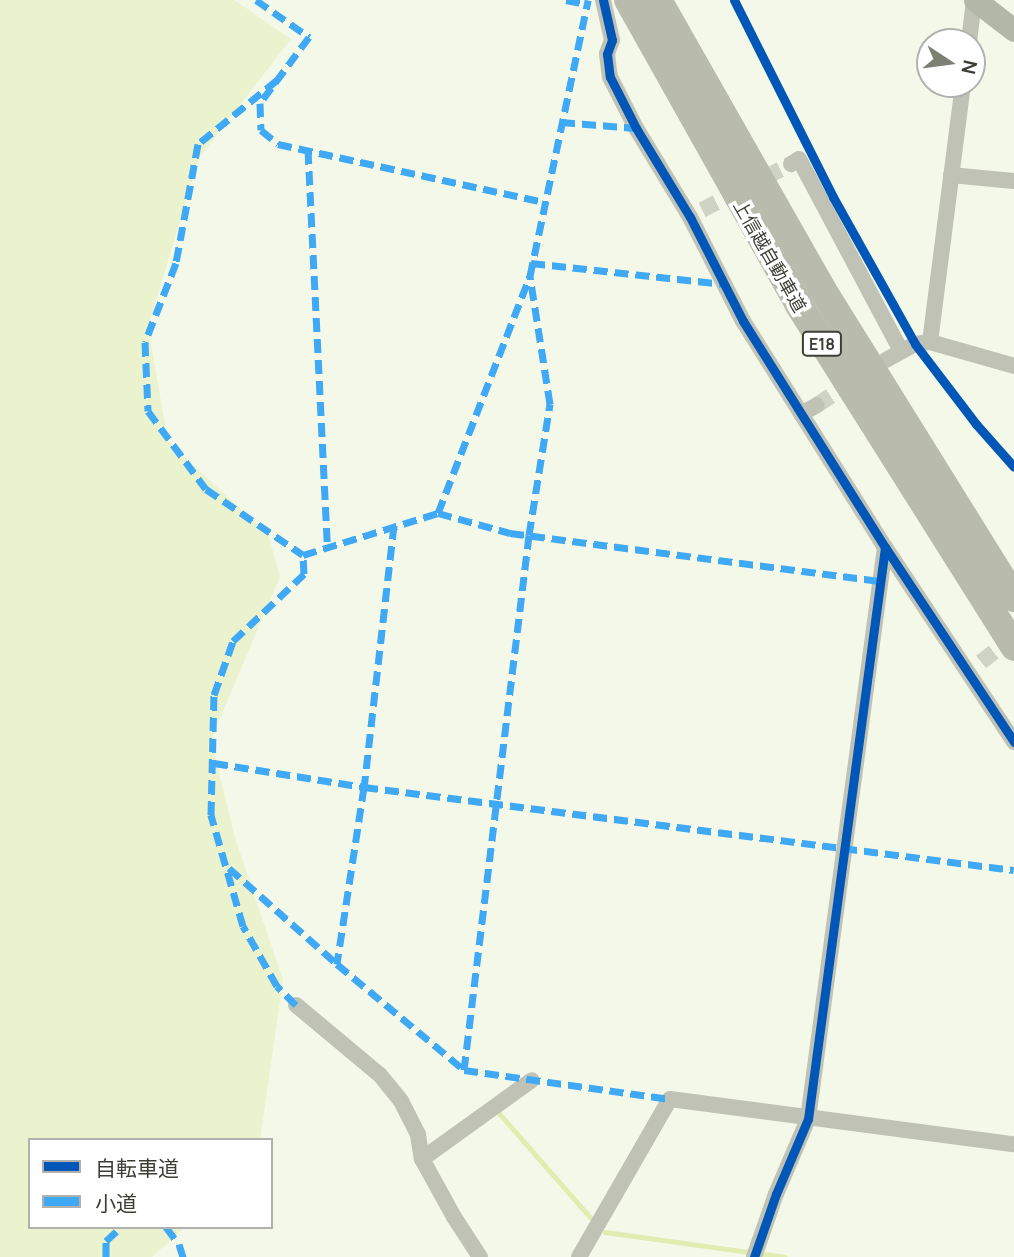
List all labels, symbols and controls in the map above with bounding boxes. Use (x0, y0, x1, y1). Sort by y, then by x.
north arrow (916, 28, 986, 98)
text: N (955, 58, 984, 77)
street label: 上信越自動車道 (729, 196, 811, 316)
road number: E18 (801, 332, 843, 356)
legend (28, 1138, 273, 1229)
text: 自転車道 (95, 1154, 179, 1182)
text: 小道 (95, 1189, 137, 1217)

